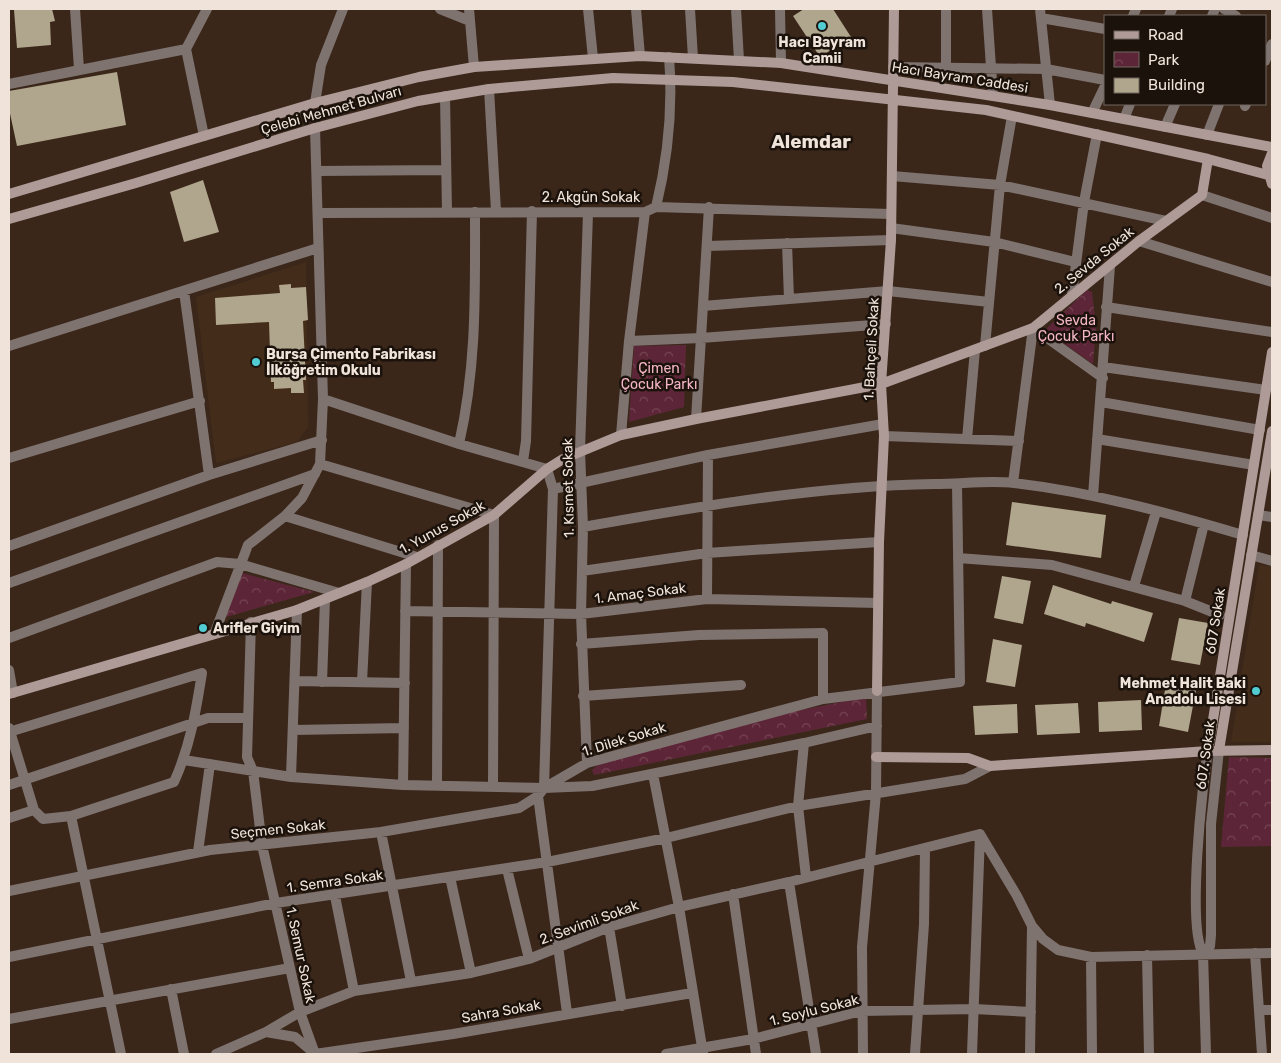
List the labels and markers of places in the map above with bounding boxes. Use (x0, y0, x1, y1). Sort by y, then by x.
marker: Hacı Bayram Camii (816, 20, 828, 32)
place label: Hacı Bayram Camii (778, 34, 866, 67)
place label: Bursa Çimento Fabrikası İlköğretim Okulu (266, 346, 436, 379)
marker: Bursa Çimento Fabrikası İlköğretim Okulu (250, 356, 262, 368)
place label: Arifler Giyim (213, 620, 300, 637)
marker: Arifler Giyim (197, 622, 209, 634)
place label: Mehmet Halit Baki Anadolu Lisesi (1120, 675, 1246, 708)
marker: Mehmet Halit Baki Anadolu Lisesi (1250, 685, 1262, 697)

